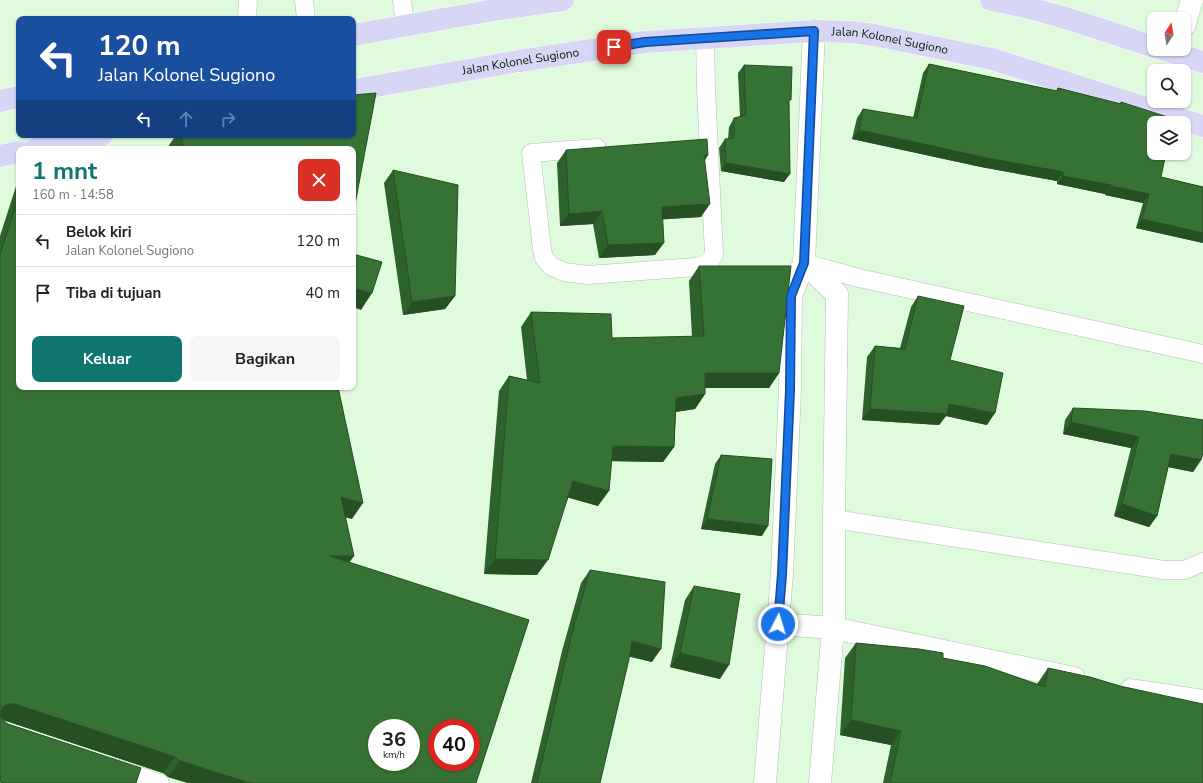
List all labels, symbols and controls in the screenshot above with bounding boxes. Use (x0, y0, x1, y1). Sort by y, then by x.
north arrow (1147, 12, 1191, 56)
map controls (1147, 12, 1191, 160)
street label: Jalan Kolonel Sugiono (830, 23, 950, 58)
text: 120 m (98, 27, 181, 65)
pin (597, 30, 631, 64)
icon: left (32, 32, 84, 84)
icon: arrive (603, 36, 625, 58)
street label: Jalan Kolonel Sugiono (460, 44, 581, 79)
text: Jalan Kolonel Sugiono (98, 63, 275, 87)
button: search (1147, 64, 1191, 108)
icon: left (133, 108, 155, 130)
icon: ahead (175, 108, 197, 130)
icon: right (217, 108, 239, 130)
button: layers (1147, 116, 1191, 160)
text: 1 mnt (32, 155, 97, 187)
button: close (298, 159, 340, 201)
text: 160 m · 14:58 (32, 186, 114, 204)
text: Belok kiri (66, 222, 131, 242)
icon: left (32, 230, 54, 252)
text: 120 m (296, 231, 340, 251)
text: Jalan Kolonel Sugiono (66, 242, 194, 260)
icon: arrive (32, 282, 54, 304)
text: Tiba di tujuan (66, 283, 161, 303)
text: 40 m (305, 283, 340, 303)
button: Keluar (32, 336, 182, 382)
button: Bagikan (190, 336, 340, 382)
position arrow (757, 603, 799, 645)
speed limit sign: 40 (428, 719, 480, 771)
text: 36 (382, 726, 406, 753)
text: km/h (383, 748, 405, 762)

